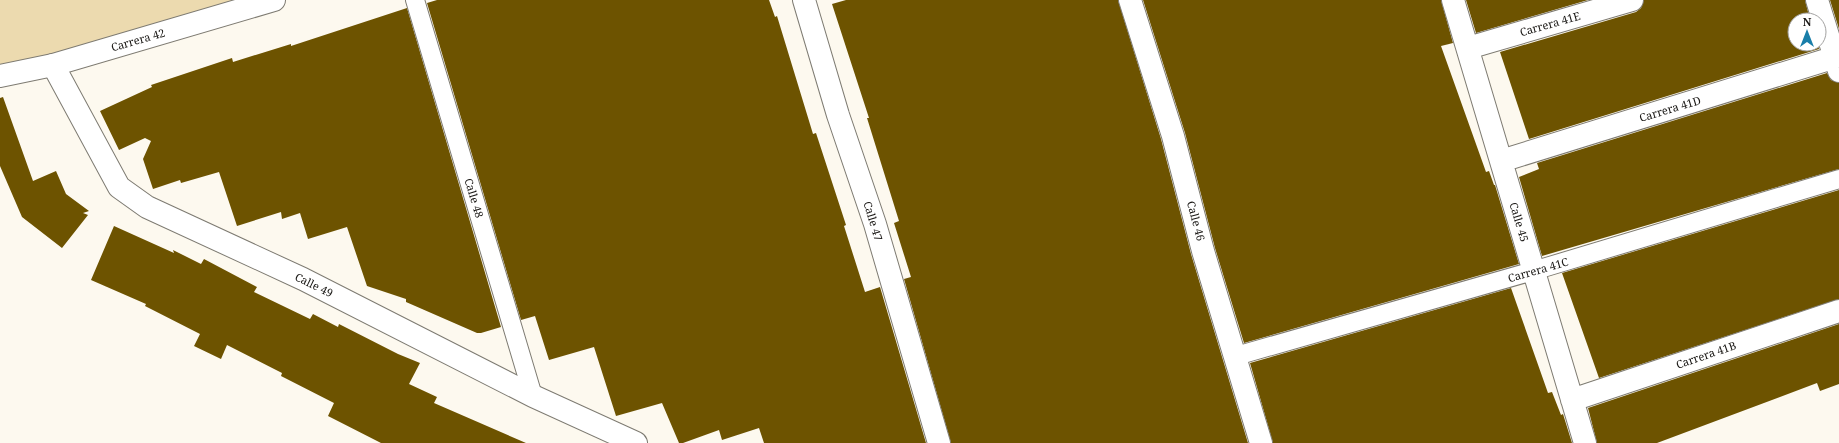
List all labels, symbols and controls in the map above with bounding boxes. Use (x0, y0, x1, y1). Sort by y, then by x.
street label: Carrera 41E (1518, 8, 1582, 39)
north arrow (1787, 12, 1827, 52)
text: N (1803, 14, 1812, 29)
street label: Carrera 42 (109, 25, 167, 54)
street label: Carrera 41D (1637, 92, 1702, 125)
street label: Calle 48 (461, 176, 488, 220)
street label: Calle 47 (860, 199, 887, 243)
street label: Calle 46 (1184, 199, 1209, 243)
street label: Calle 45 (1506, 200, 1533, 244)
street label: Carrera 41C (1506, 254, 1570, 285)
street label: Calle 49 (293, 269, 336, 300)
street label: Carrera 41B (1674, 337, 1738, 372)

